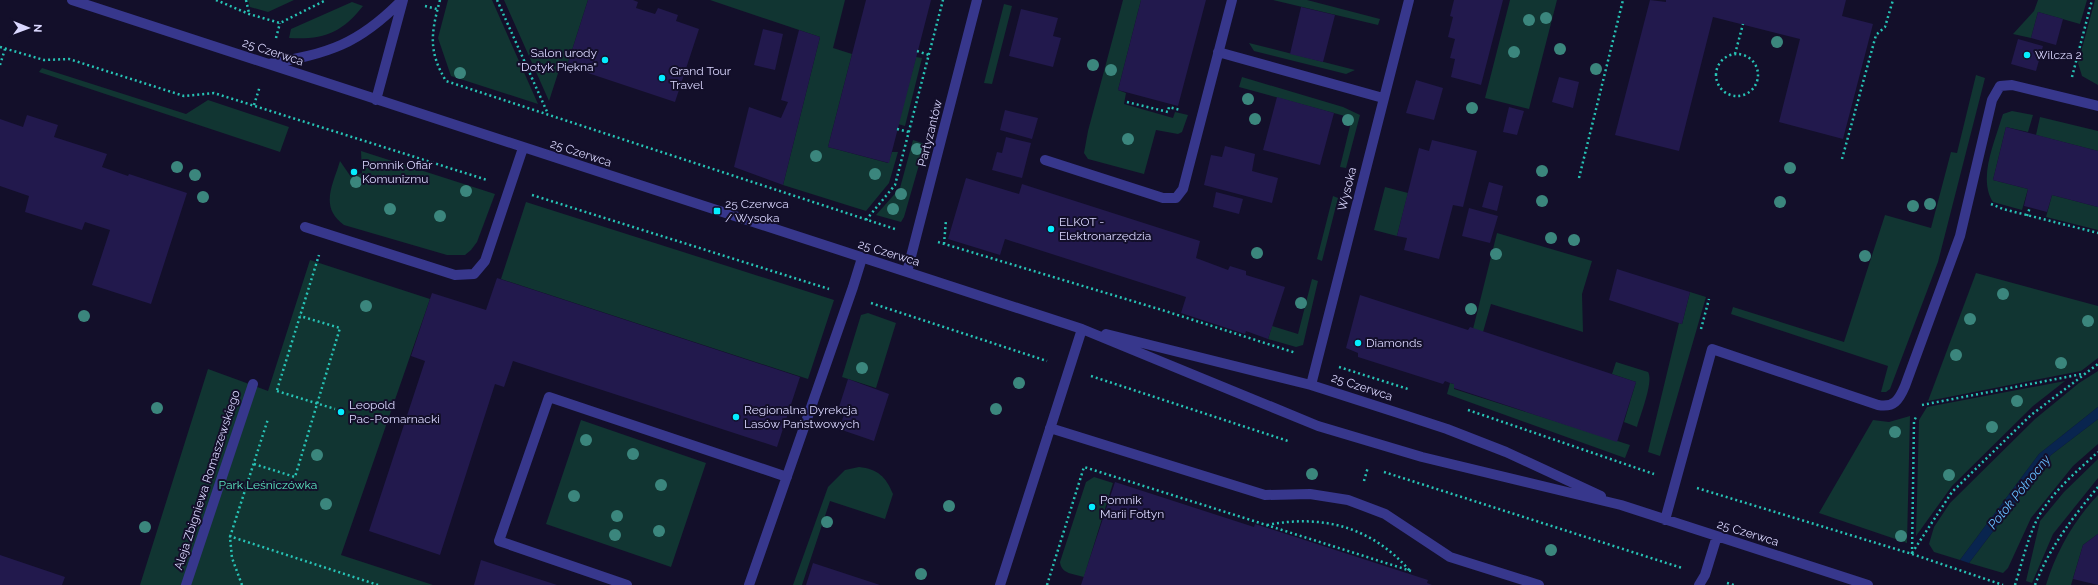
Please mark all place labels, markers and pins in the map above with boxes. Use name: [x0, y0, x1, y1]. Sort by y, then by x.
place label: Salon urody "Dotyk Piękna": [518, 46, 597, 74]
place label: Wilcza 2: [2035, 48, 2082, 62]
marker: Wilcza 2: [2022, 50, 2032, 60]
marker: Salon urody "Dotyk Piękna": [600, 55, 610, 65]
place label: Grand Tour Travel: [670, 64, 732, 92]
marker: Grand Tour Travel: [657, 73, 667, 83]
place label: Pomnik Ofiar Komunizmu: [362, 158, 433, 186]
marker: Pomnik Ofiar Komunizmu: [349, 167, 359, 177]
place label: 25 Czerwca / Wysoka: [725, 197, 789, 225]
marker: 25 Czerwca / Wysoka: [712, 206, 722, 216]
place label: ELKOT - Elektronarzędzia: [1059, 215, 1151, 243]
marker: ELKOT - Elektronarzędzia: [1046, 224, 1056, 234]
place label: Diamonds: [1366, 336, 1422, 350]
marker: Diamonds: [1353, 338, 1363, 348]
place label: Leopold Pac-Pomarnacki: [349, 398, 440, 426]
place label: Regionalna Dyrekcja Lasów Państwowych: [744, 403, 860, 431]
marker: Leopold Pac-Pomarnacki: [336, 407, 346, 417]
marker: Regionalna Dyrekcja Lasów Państwowych: [731, 412, 741, 422]
place label: Pomnik Marii Fołtyn: [1100, 493, 1164, 521]
marker: Pomnik Marii Fołtyn: [1087, 502, 1097, 512]

